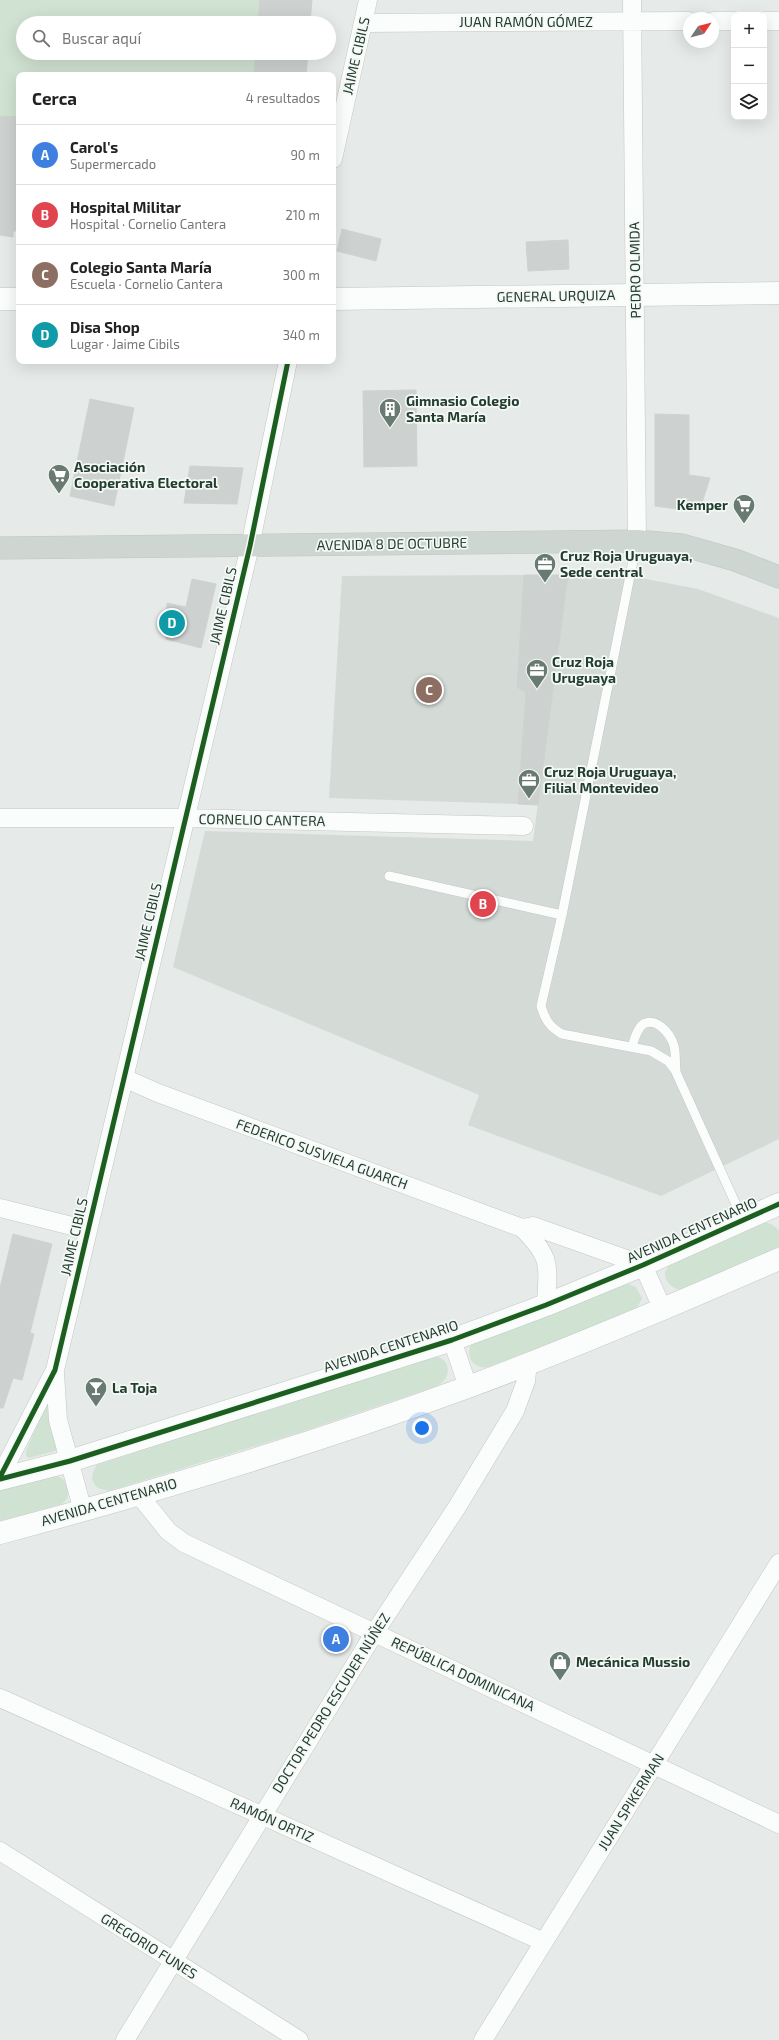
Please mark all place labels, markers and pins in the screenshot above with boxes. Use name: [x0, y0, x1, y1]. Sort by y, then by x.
place label: Gimnasio Colegio Santa María: [406, 392, 519, 425]
building icon: Gimnasio Colegio Santa María: [377, 396, 403, 429]
place label: Asociación Cooperativa Electoral: [74, 458, 218, 491]
supermarket icon: Asociación Cooperativa Electoral: [46, 462, 72, 495]
supermarket icon: Kemper: [731, 492, 757, 525]
place label: Kemper: [677, 496, 728, 513]
place label: Cruz Roja Uruguaya, Sede central: [560, 547, 692, 580]
office icon: Cruz Roja Uruguaya, Sede central: [532, 551, 558, 584]
pin: D: [159, 608, 185, 638]
place label: Cruz Roja Uruguaya: [552, 653, 616, 686]
office icon: Cruz Roja Uruguaya: [524, 657, 550, 690]
pin: C: [416, 675, 442, 705]
place label: Cruz Roja Uruguaya, Filial Montevideo: [544, 763, 676, 796]
office icon: Cruz Roja Uruguaya, Filial Montevideo: [516, 767, 542, 800]
pin: B: [470, 889, 496, 919]
bar icon: La Toja: [83, 1375, 109, 1408]
place label: La Toja: [112, 1379, 157, 1396]
pin: A: [323, 1624, 349, 1654]
shop icon: Mecánica Mussio: [547, 1649, 573, 1682]
place label: Mecánica Mussio: [576, 1653, 690, 1670]

